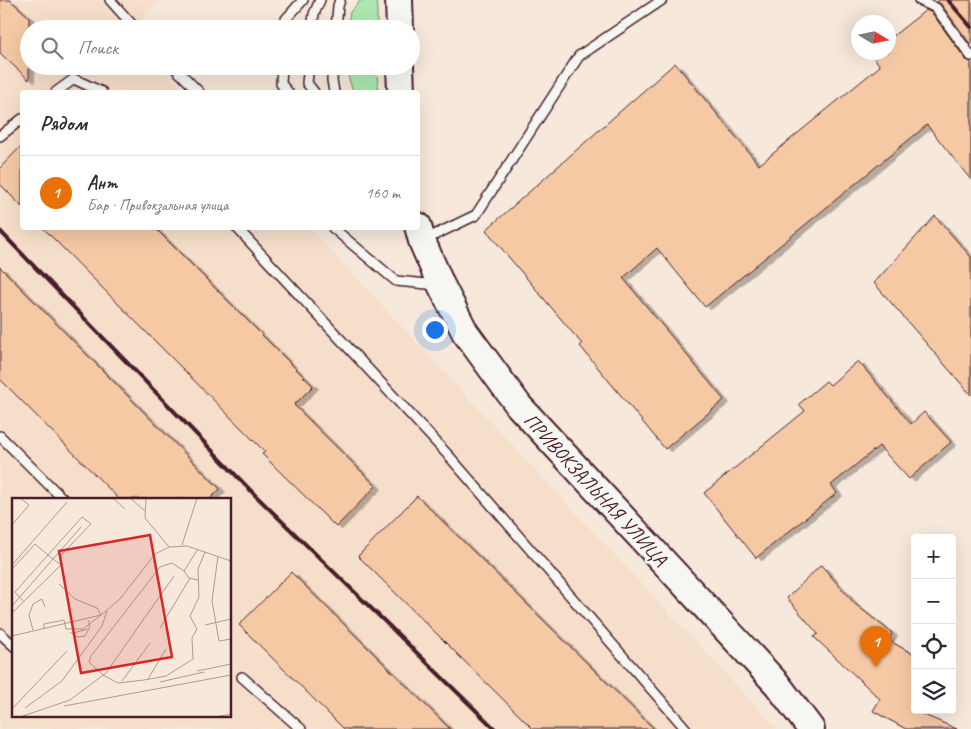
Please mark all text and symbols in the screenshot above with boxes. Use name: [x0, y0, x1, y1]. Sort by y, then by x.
north arrow: [851, 15, 896, 60]
search box: [20, 20, 420, 75]
icon: search: [38, 34, 66, 62]
text: Поиск: [78, 36, 118, 60]
text: Рядом: [40, 110, 87, 136]
text: Ант: [87, 171, 117, 195]
text: 1: [52, 183, 60, 203]
text: 160 m: [366, 183, 400, 203]
text: Бар · Привокзальная улица: [87, 195, 229, 215]
your location: [422, 317, 448, 343]
street label: ПРИВОКЗАЛЬНАЯ УЛИЦА: [518, 408, 674, 572]
inset map: [12, 498, 231, 716]
map controls: [911, 534, 956, 714]
button: +: [911, 534, 956, 579]
button: −: [911, 579, 956, 624]
button: locate: [911, 624, 956, 669]
pin: 1: [860, 626, 892, 667]
button: layers: [911, 669, 956, 714]

